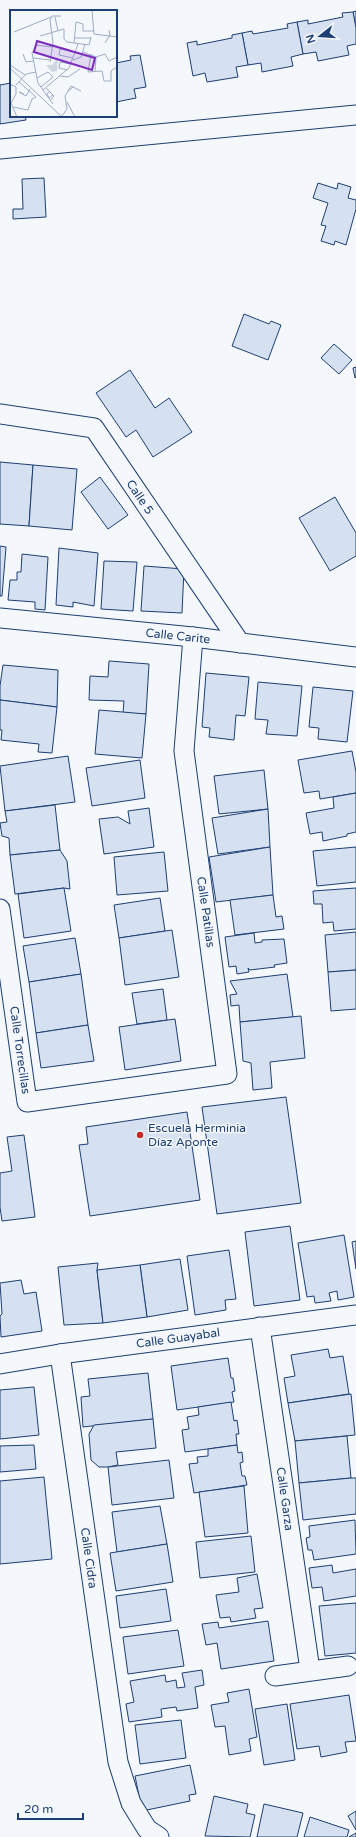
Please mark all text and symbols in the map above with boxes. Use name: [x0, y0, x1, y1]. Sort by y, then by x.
inset map: [10, 10, 117, 117]
north arrow: [300, 16, 340, 56]
text: N: [303, 33, 318, 45]
street label: Calle 5: [123, 477, 157, 517]
street label: Calle Carite: [145, 626, 211, 646]
street label: Calle Patillas: [194, 876, 218, 949]
street label: Calle Torrecillas: [7, 1005, 33, 1095]
place label: Escuela Herminia Díaz Aponte: [148, 1121, 246, 1149]
marker: Escuela Herminia Díaz Aponte: [135, 1130, 145, 1140]
street label: Calle Guayabal: [135, 1325, 221, 1351]
street label: Calle Garza: [274, 1466, 296, 1532]
street label: Calle Cidra: [78, 1527, 100, 1589]
scale bar: [18, 1795, 83, 1821]
text: 20 m: [24, 1802, 53, 1816]

